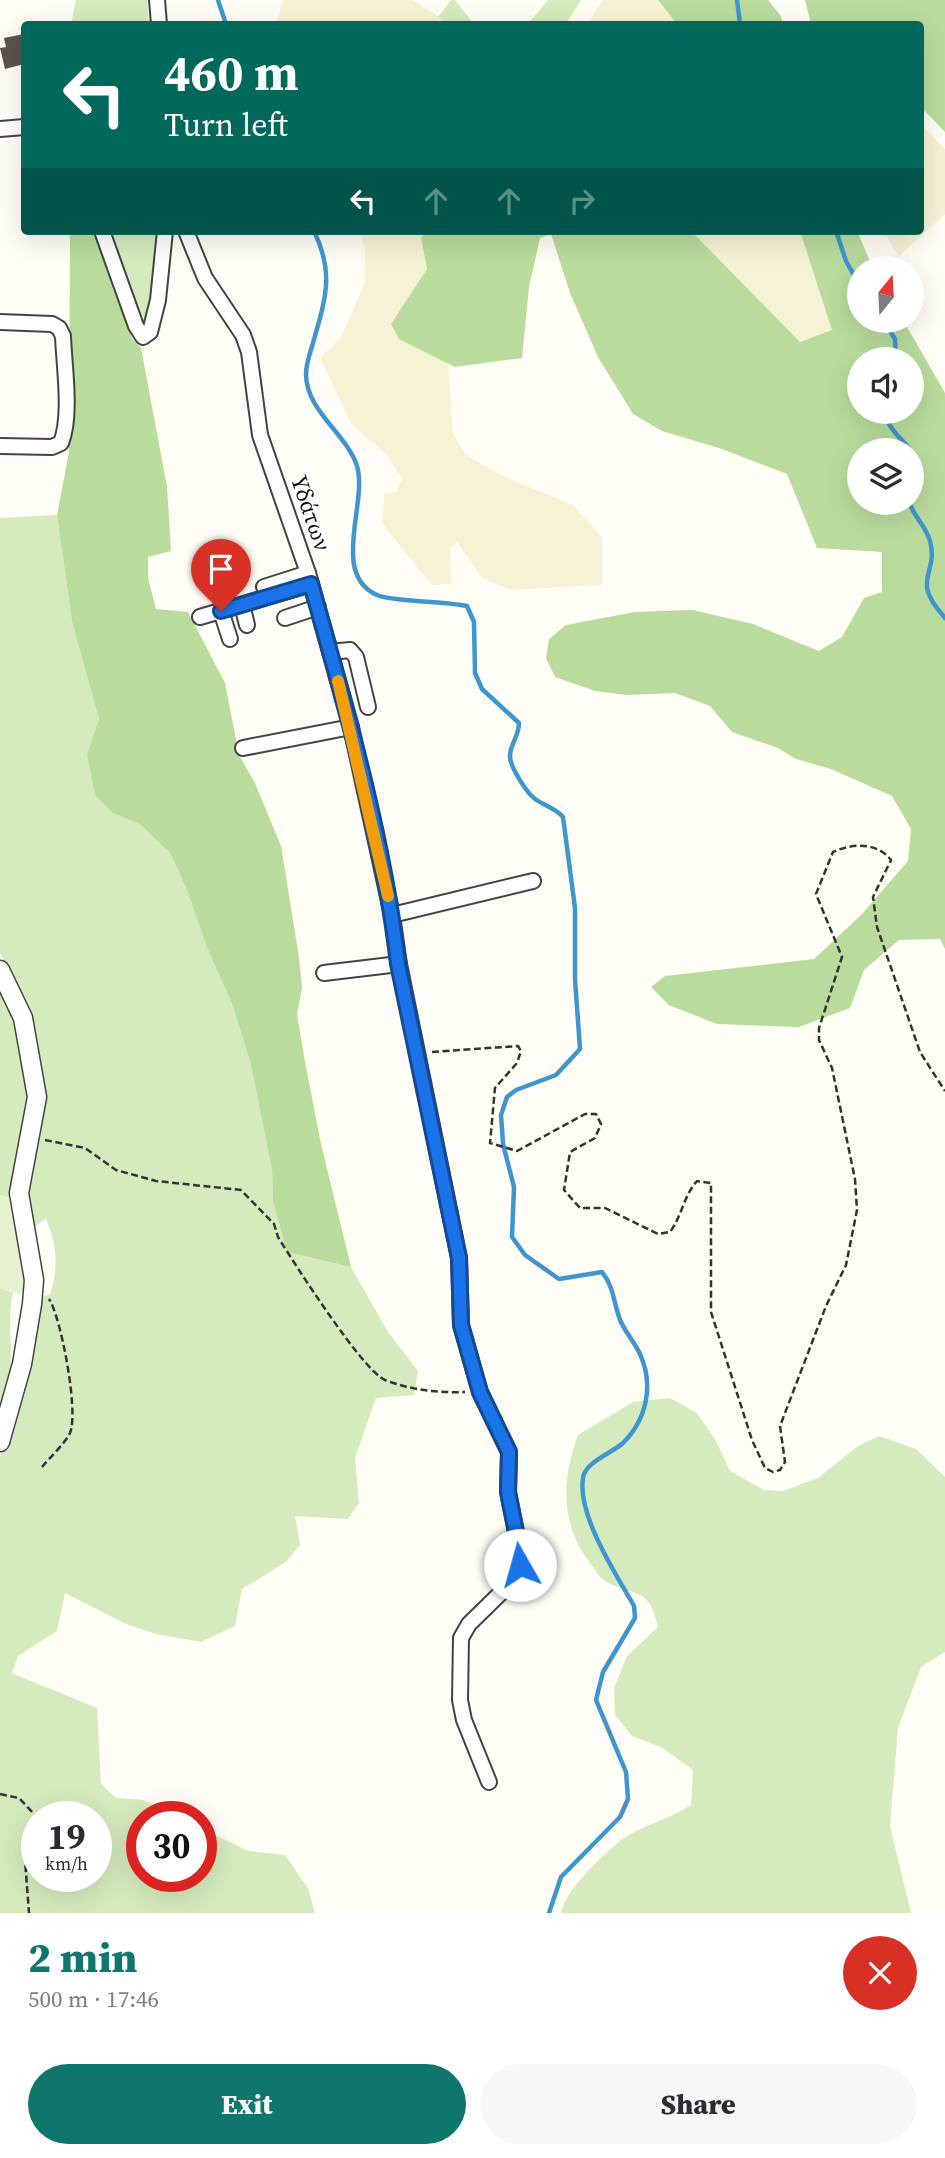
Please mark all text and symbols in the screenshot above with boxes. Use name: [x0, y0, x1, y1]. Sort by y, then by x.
text: 460 m: [164, 39, 299, 106]
icon: left: [49, 49, 140, 140]
text: Turn left: [164, 103, 288, 147]
icon: left: [344, 182, 382, 220]
icon: ahead: [417, 182, 455, 220]
icon: ahead: [490, 182, 528, 220]
icon: right: [563, 182, 601, 220]
north arrow: [847, 256, 924, 332]
map controls: [847, 256, 924, 515]
button: sound: [847, 347, 924, 424]
button: layers: [847, 438, 924, 515]
street label: Υδάτων: [283, 471, 339, 555]
pin: [191, 539, 251, 611]
icon: arrive: [202, 550, 240, 588]
position arrow: [483, 1528, 557, 1602]
speed limit sign: 30: [126, 1801, 217, 1892]
text: 19: [48, 1813, 85, 1861]
text: km/h: [45, 1851, 88, 1876]
text: 2 min: [28, 1928, 138, 1986]
button: close: [843, 1936, 917, 2010]
text: 500 m · 17:46: [28, 1983, 159, 2015]
button: Exit: [28, 2064, 466, 2144]
button: Share: [480, 2064, 917, 2144]

